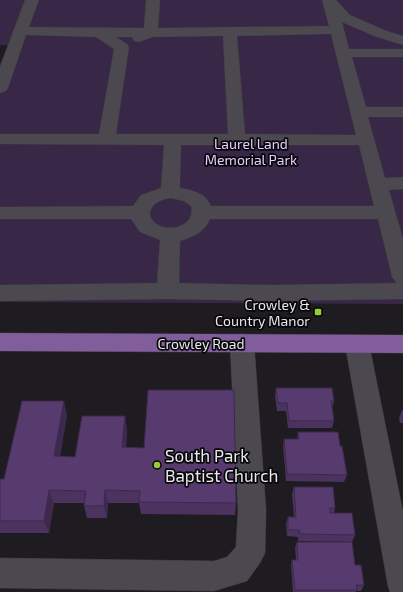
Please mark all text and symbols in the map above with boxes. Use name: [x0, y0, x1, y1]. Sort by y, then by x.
park label: Laurel Land Memorial Park: [205, 135, 297, 168]
place label: Crowley & Country Manor: [215, 296, 310, 329]
marker: Crowley & Country Manor: [313, 307, 323, 317]
street label: Crowley Road: [158, 335, 244, 352]
place label: South Park Baptist Church: [165, 445, 278, 486]
marker: South Park Baptist Church: [152, 460, 162, 470]

